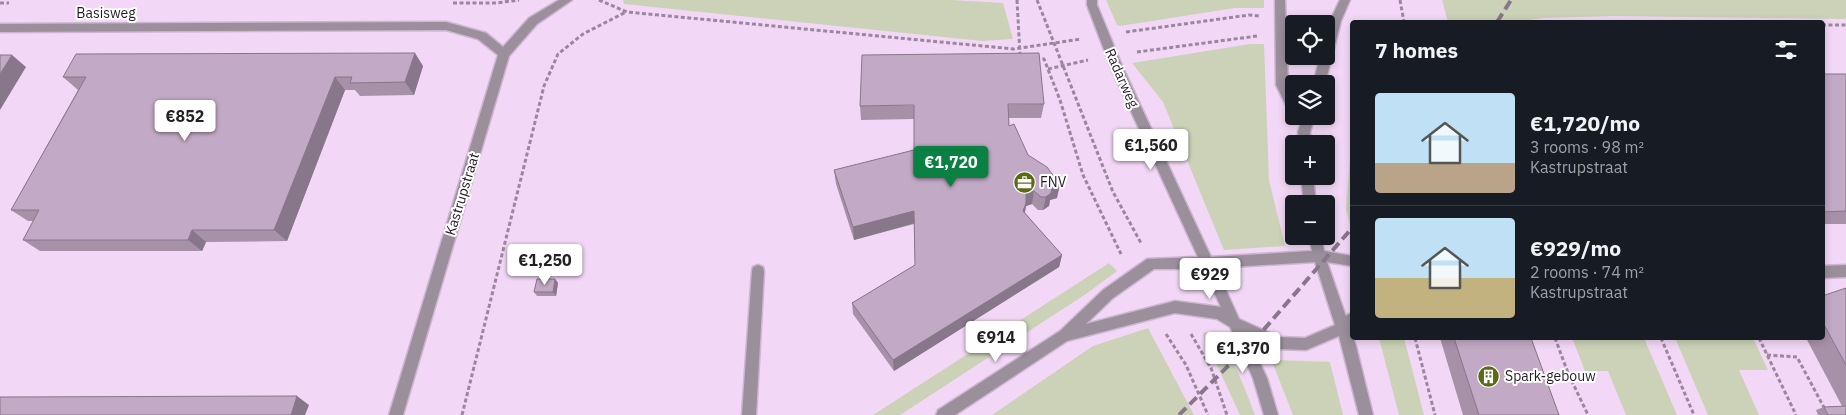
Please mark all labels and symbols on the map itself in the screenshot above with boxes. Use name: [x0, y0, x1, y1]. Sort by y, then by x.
street label: Basisweg: [76, 4, 136, 22]
street label: Radarweg: [1101, 46, 1143, 111]
pin: €852: [155, 100, 215, 142]
pin: €1,560: [1110, 128, 1192, 171]
pin: €1,720: [910, 146, 992, 188]
street label: Kastrupstraat: [441, 150, 483, 238]
office icon: FNV: [1012, 170, 1036, 194]
place label: FNV: [1040, 173, 1067, 191]
pin: €1,250: [504, 244, 586, 286]
pin: €929: [1180, 258, 1240, 300]
pin: €914: [966, 320, 1026, 363]
pin: €1,370: [1202, 332, 1284, 374]
building icon: Spark-gebouw: [1477, 364, 1501, 388]
place label: Spark-gebouw: [1505, 367, 1596, 385]

